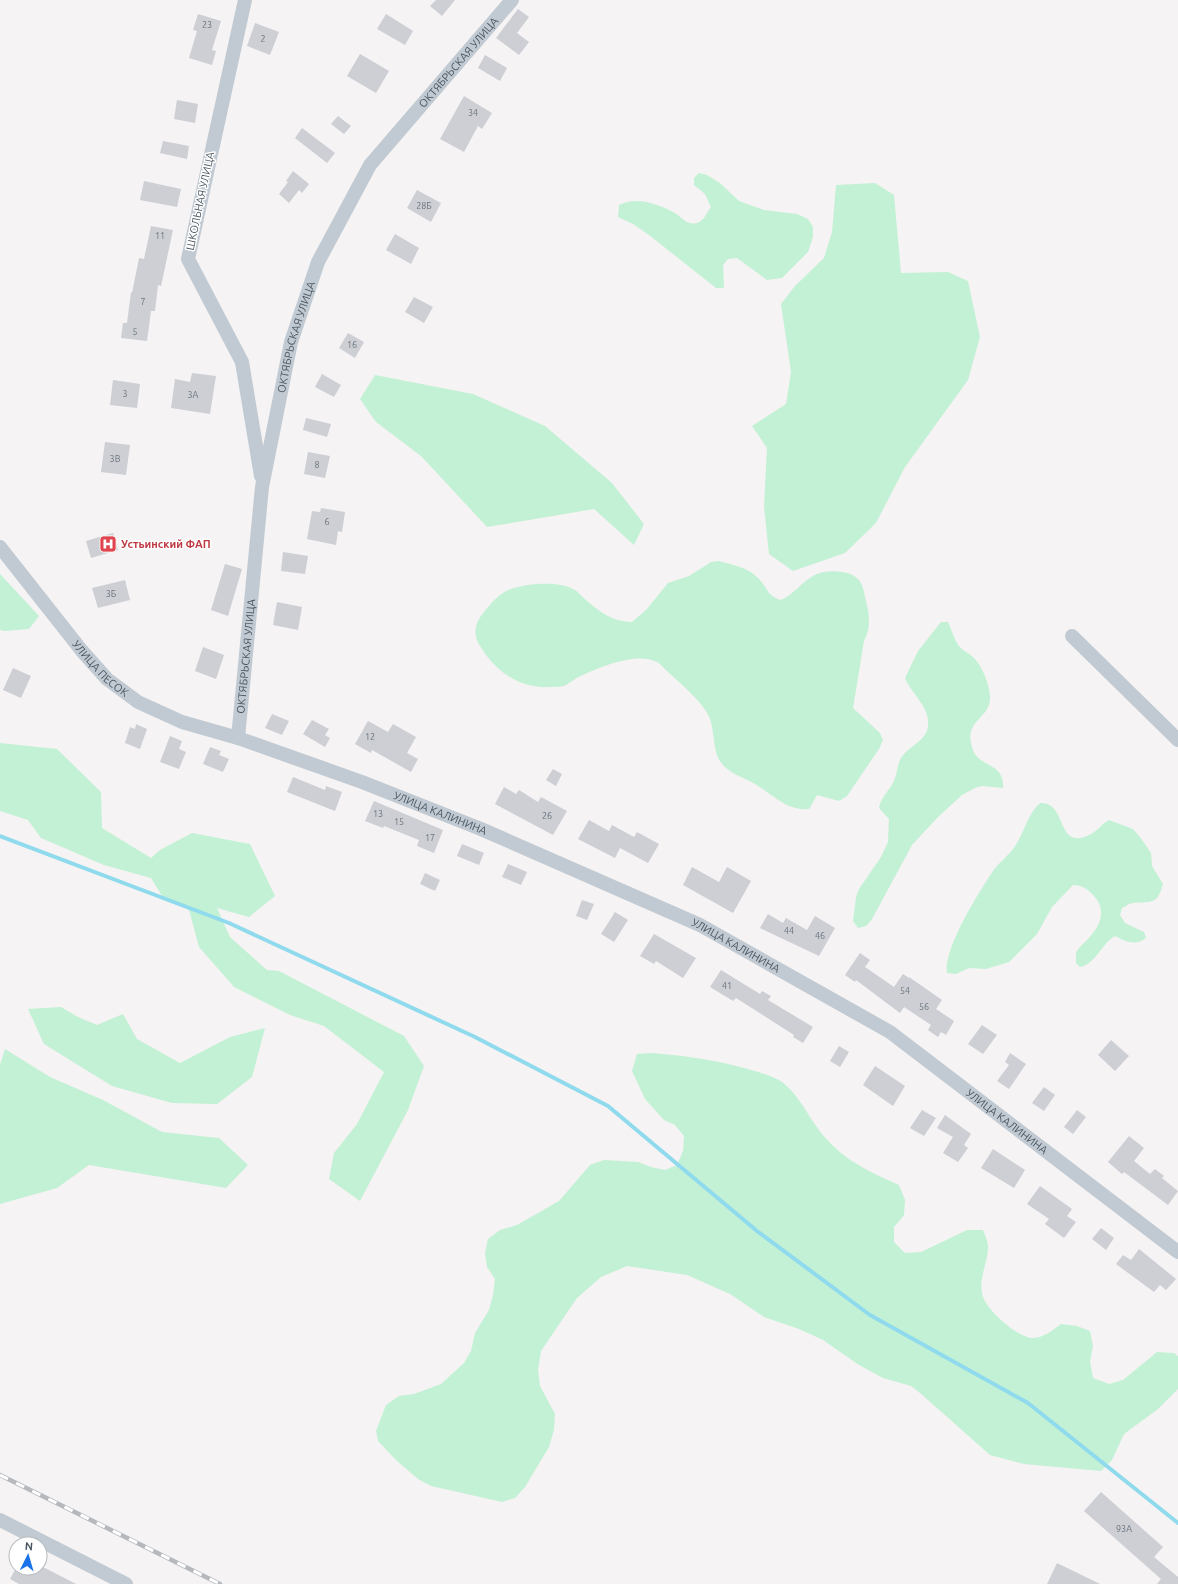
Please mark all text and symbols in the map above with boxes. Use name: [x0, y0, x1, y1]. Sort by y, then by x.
street label: ОКТЯБРЬСКАЯ УЛИЦА: [416, 14, 501, 110]
house number: 23: [202, 20, 212, 30]
house number: 2: [260, 34, 266, 44]
house number: 34: [468, 108, 478, 118]
street label: ШКОЛЬНАЯ УЛИЦА: [184, 150, 216, 251]
house number: 28Б: [416, 201, 432, 211]
house number: 11: [155, 231, 165, 241]
street label: ОКТЯБРЬСКАЯ УЛИЦА: [275, 279, 317, 394]
house number: 7: [140, 297, 146, 307]
house number: 5: [132, 327, 138, 337]
house number: 16: [347, 340, 357, 350]
house number: 3: [122, 389, 128, 399]
house number: 3А: [188, 390, 199, 400]
house number: 3В: [110, 454, 121, 464]
house number: 8: [314, 460, 320, 470]
house number: 6: [324, 517, 330, 527]
hospital icon: Устьинский ФАП: [98, 534, 118, 554]
place label: Устьинский ФАП: [121, 538, 211, 550]
house number: 3Б: [106, 589, 117, 599]
street label: ОКТЯБРЬСКАЯ УЛИЦА: [234, 598, 257, 714]
street label: УЛИЦА ПЕСОК: [70, 638, 131, 699]
house number: 12: [365, 732, 375, 742]
street label: УЛИЦА КАЛИНИНА: [392, 789, 490, 837]
house number: 13: [373, 809, 383, 819]
house number: 26: [542, 811, 552, 821]
house number: 15: [394, 817, 404, 827]
house number: 17: [425, 833, 435, 843]
street label: УЛИЦА КАЛИНИНА: [690, 916, 783, 975]
house number: 44: [784, 926, 794, 936]
house number: 46: [815, 931, 825, 941]
house number: 41: [722, 981, 732, 991]
house number: 54: [900, 986, 910, 996]
house number: 56: [919, 1002, 929, 1012]
street label: УЛИЦА КАЛИНИНА: [964, 1086, 1051, 1157]
house number: 93А: [1116, 1524, 1132, 1534]
north arrow: [8, 1536, 48, 1576]
text: N: [24, 1540, 33, 1552]

